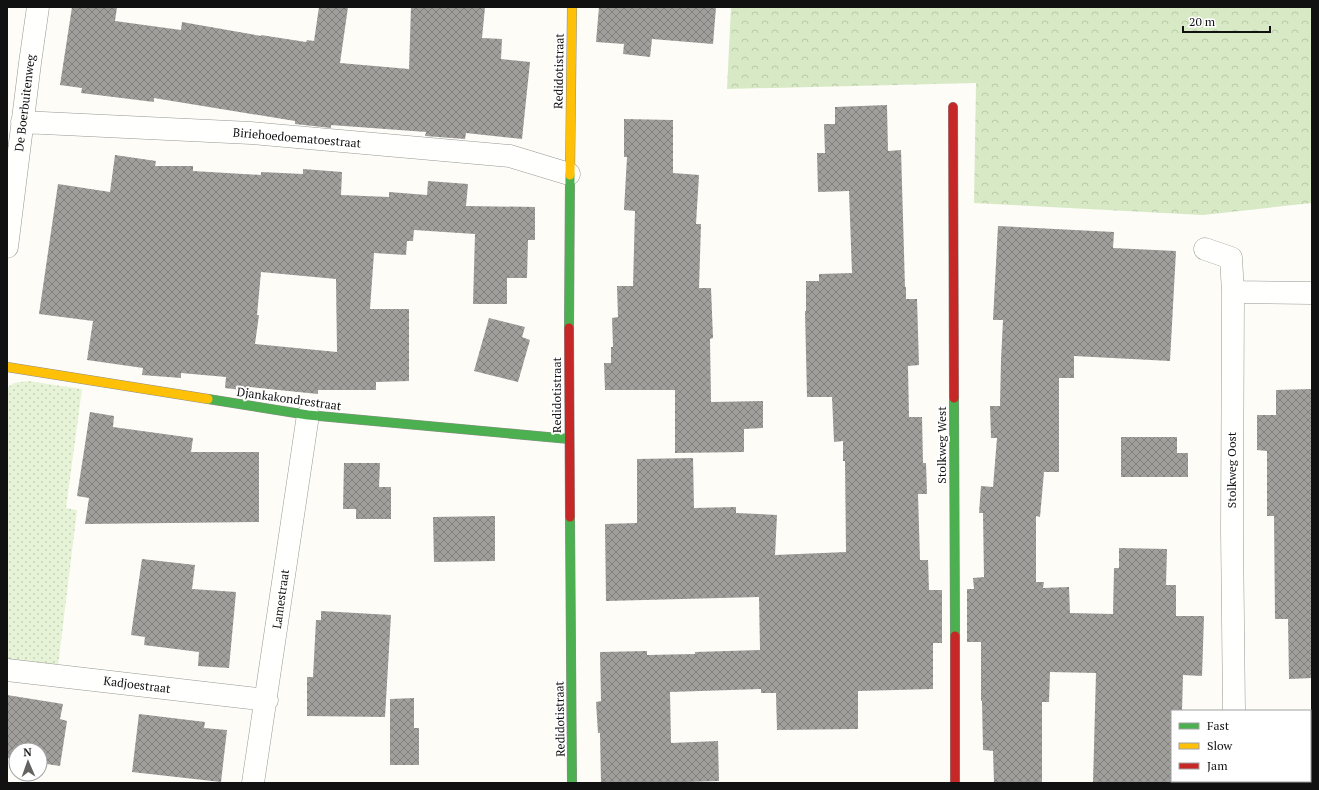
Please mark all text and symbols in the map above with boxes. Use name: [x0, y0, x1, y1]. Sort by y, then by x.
scale bar: [1183, 8, 1270, 34]
text: 20 m: [1189, 14, 1216, 29]
street label: Redidotistraat: [550, 32, 567, 109]
street label: De Boerbuitenweg: [11, 53, 38, 152]
street label: Biriehoedoematoestraat: [232, 124, 362, 151]
street label: Redidotistraat: [549, 357, 564, 433]
street label: Djankakondrestraat: [236, 384, 343, 413]
street label: Stolkweg West: [934, 406, 949, 484]
street label: Stolkweg Oost: [1224, 431, 1239, 508]
street label: Lamestraat: [269, 568, 292, 630]
street label: Kadjoestraat: [103, 673, 172, 696]
street label: Redidotistraat: [551, 680, 568, 757]
legend: [1171, 710, 1311, 782]
text: Fast: [1207, 718, 1230, 733]
text: Slow: [1207, 738, 1233, 753]
north arrow: [8, 742, 48, 782]
text: N: [23, 745, 33, 759]
text: Jam: [1207, 758, 1228, 773]

